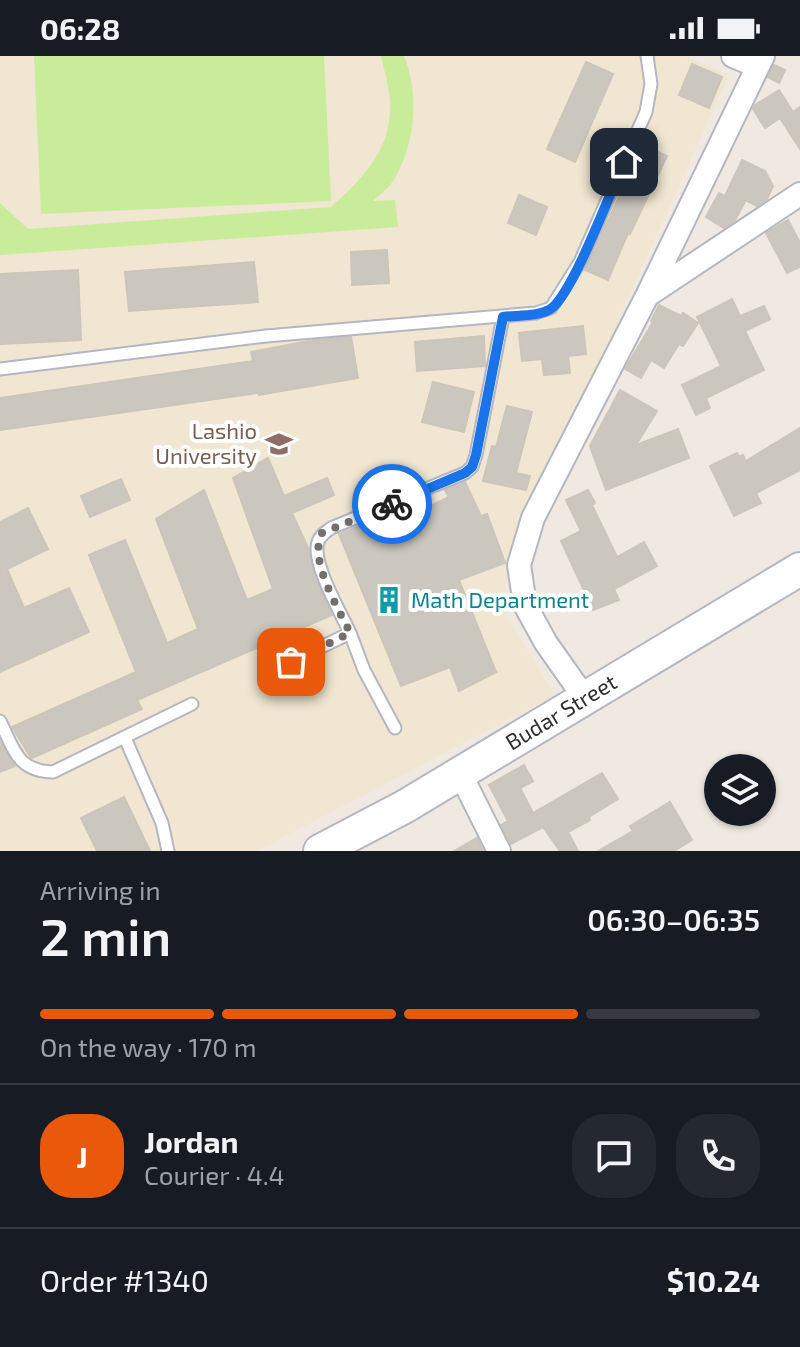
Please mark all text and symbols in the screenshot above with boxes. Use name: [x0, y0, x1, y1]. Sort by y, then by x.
text: 06:28: [40, 10, 120, 46]
pin: [590, 128, 658, 196]
icon: home: [602, 140, 646, 184]
place label: Lashio University: [155, 417, 257, 468]
school or university icon: Lashio University: [264, 429, 294, 459]
courier: [352, 464, 432, 544]
icon: bike: [370, 482, 414, 526]
building icon: Math Department: [374, 585, 404, 615]
place label: Math Department: [411, 586, 589, 612]
pin: [257, 628, 325, 696]
icon: bag: [269, 640, 313, 684]
street label: Budar Street: [500, 668, 621, 755]
map controls: [704, 754, 776, 826]
button: layers: [704, 754, 776, 826]
text: Arriving in: [40, 874, 161, 905]
text: 06:30–06:35: [587, 901, 760, 937]
text: 2 min: [40, 904, 171, 966]
text: On the way · 170 m: [40, 1031, 257, 1062]
button: chat: [572, 1114, 656, 1198]
button: phone: [676, 1114, 760, 1198]
text: Jordan: [144, 1123, 239, 1159]
text: J: [76, 1138, 88, 1174]
text: Courier · 4.4: [144, 1159, 285, 1190]
text: Order #1340: [40, 1262, 209, 1298]
text: $10.24: [667, 1262, 760, 1298]

